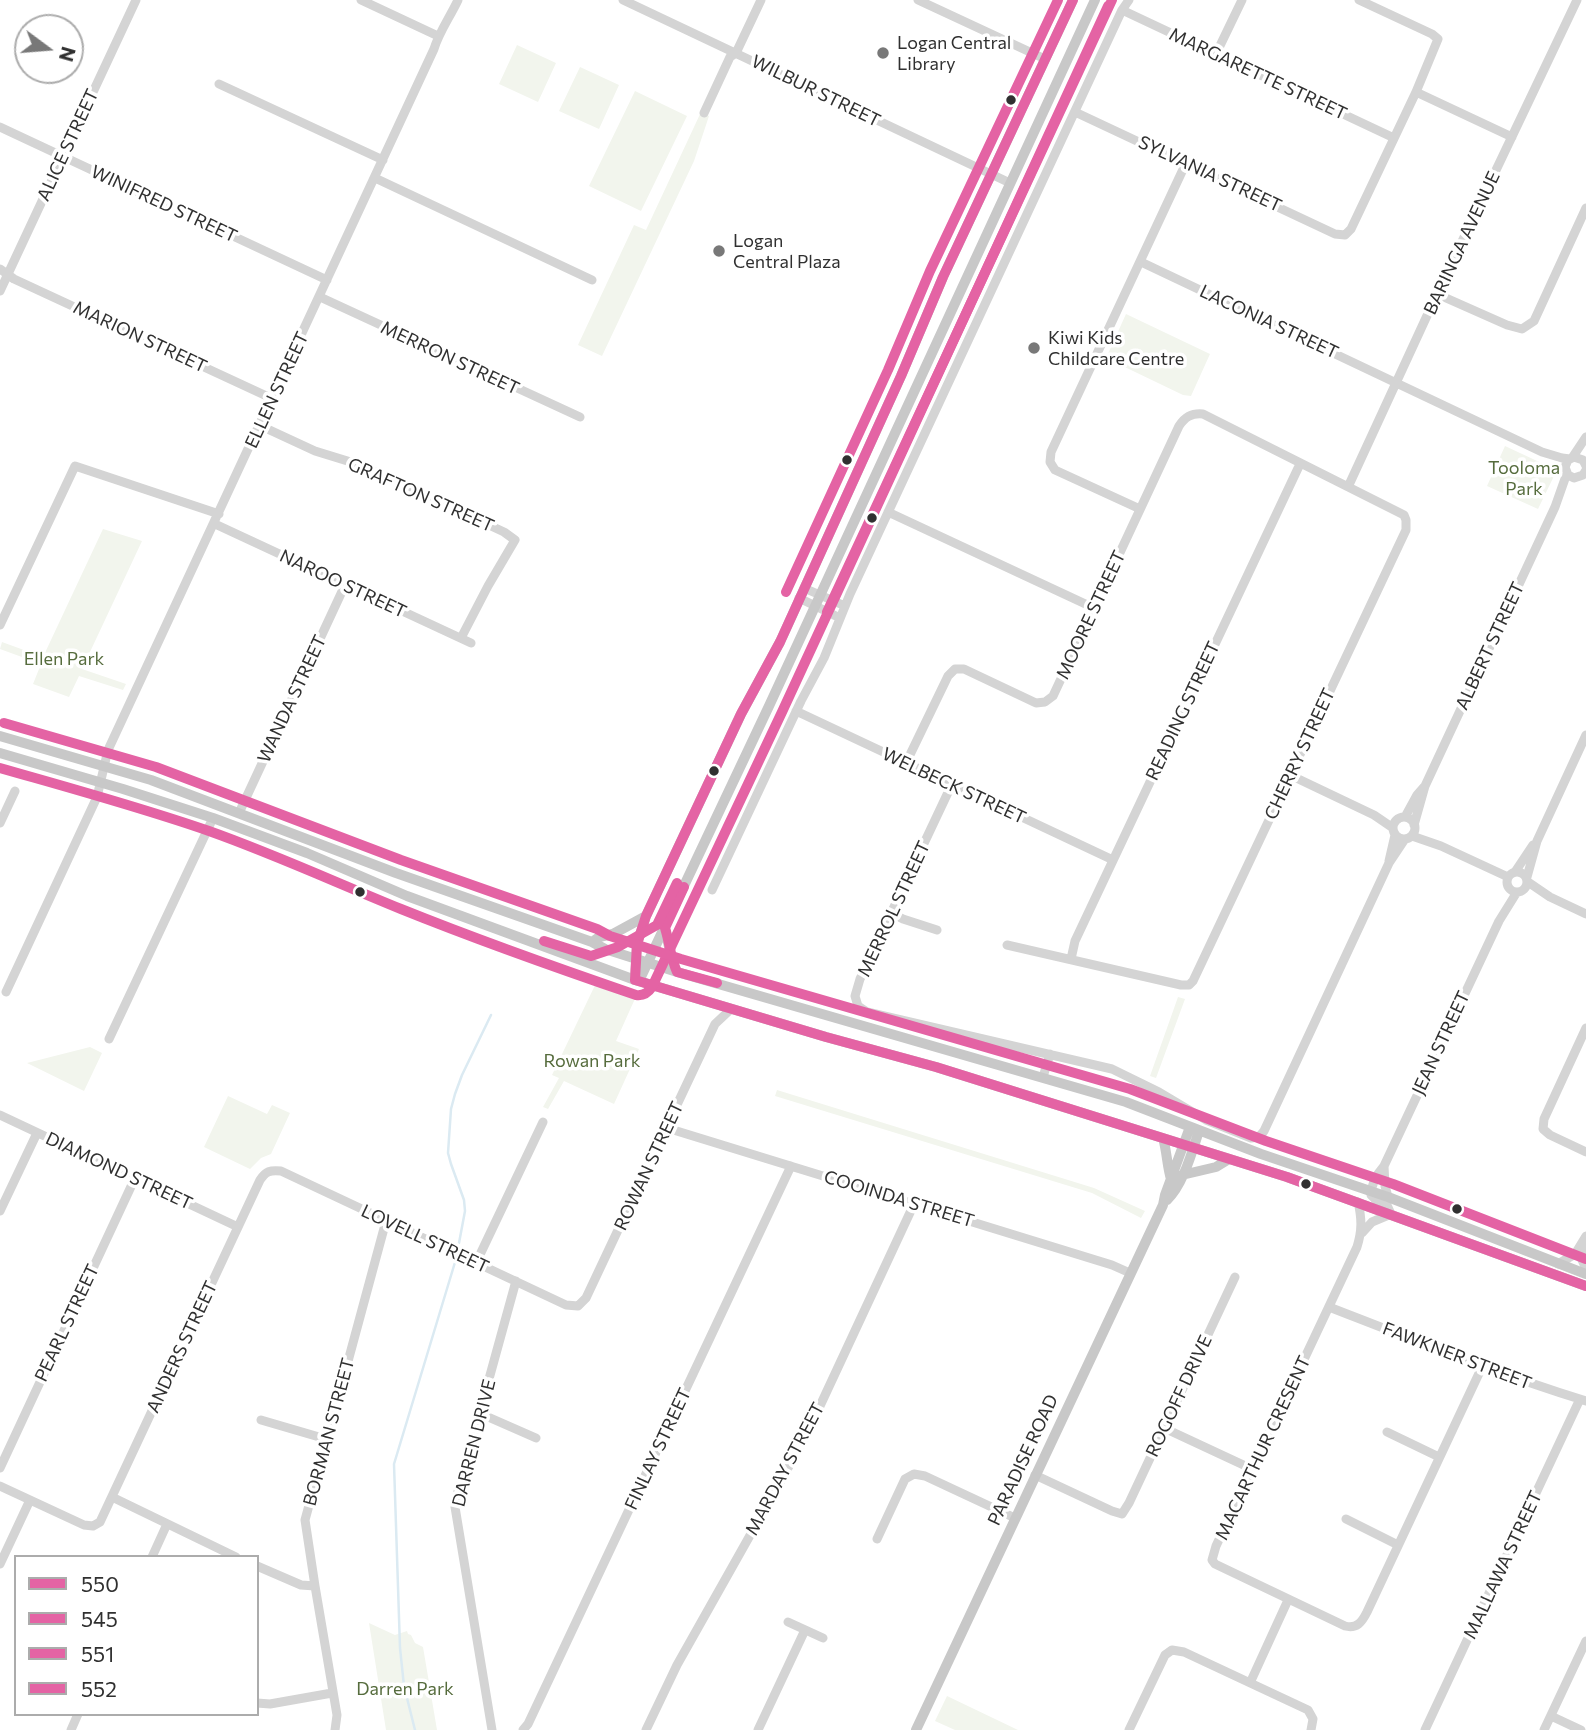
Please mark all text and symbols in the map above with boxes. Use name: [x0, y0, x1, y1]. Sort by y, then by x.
north arrow: [14, 14, 84, 84]
street label: MARGARETTE STREET: [1166, 23, 1350, 125]
place label: Logan Central Library: [897, 32, 1011, 74]
text: N: [55, 44, 81, 64]
marker: Logan Central Library: [875, 45, 891, 61]
street label: WILBUR STREET: [748, 50, 884, 132]
street label: ALICE STREET: [33, 86, 103, 204]
unlabelled marker: [1004, 93, 1018, 107]
street label: SYLVANIA STREET: [1135, 131, 1285, 217]
street label: WINIFRED STREET: [88, 161, 240, 247]
street label: BARINGA AVENUE: [1419, 168, 1505, 318]
place label: Logan Central Plaza: [733, 230, 841, 272]
marker: Logan Central Plaza: [711, 243, 727, 259]
street label: LACONIA STREET: [1196, 280, 1342, 364]
street label: MARION STREET: [70, 297, 210, 377]
street label: MERRON STREET: [377, 316, 523, 400]
place label: Kiwi Kids Childcare Centre: [1048, 327, 1184, 370]
street label: ELLEN STREET: [241, 328, 313, 452]
marker: Kiwi Kids Childcare Centre: [1026, 340, 1042, 356]
street label: GRAFTON STREET: [345, 453, 497, 537]
unlabelled marker: [840, 453, 854, 467]
park label: Tooloma Park: [1488, 457, 1560, 500]
unlabelled marker: [865, 511, 879, 525]
street label: NAROO STREET: [276, 545, 410, 623]
street label: MOORE STREET: [1052, 547, 1130, 683]
street label: ALBERT STREET: [1451, 579, 1529, 713]
street label: WANDA STREET: [253, 632, 331, 766]
street label: READING STREET: [1141, 638, 1225, 784]
park label: Ellen Park: [24, 648, 104, 670]
street label: CHERRY STREET: [1260, 685, 1340, 823]
street label: WELBECK STREET: [879, 743, 1029, 829]
unlabelled marker: [707, 764, 721, 778]
street label: MERROL STREET: [853, 838, 935, 980]
unlabelled marker: [353, 885, 367, 899]
street label: JEAN STREET: [1408, 988, 1474, 1098]
park label: Rowan Park: [544, 1050, 640, 1072]
street label: ROWAN STREET: [610, 1098, 688, 1234]
street label: DIAMOND STREET: [42, 1128, 196, 1214]
street label: COOINDA STREET: [821, 1166, 977, 1232]
unlabelled marker: [1299, 1177, 1313, 1191]
street label: LOVELL STREET: [358, 1200, 492, 1278]
unlabelled marker: [1450, 1202, 1464, 1216]
street label: PEARL STREET: [30, 1261, 104, 1385]
street label: ANDERS STREET: [142, 1278, 222, 1416]
street label: FAWKNER STREET: [1379, 1318, 1535, 1394]
street label: ROGOFF DRIVE: [1141, 1332, 1217, 1460]
street label: MACARTHUR CRESENT: [1211, 1353, 1315, 1543]
street label: BORMAN STREET: [299, 1356, 359, 1508]
street label: DARREN DRIVE: [448, 1377, 500, 1509]
street label: FINLAY STREET: [620, 1385, 696, 1513]
street label: PARADISE ROAD: [983, 1391, 1063, 1529]
street label: MARDAY STREET: [741, 1399, 829, 1539]
street label: MALLAWA STREET: [1459, 1487, 1547, 1643]
legend: [14, 1555, 259, 1716]
text: 550: [81, 1571, 119, 1596]
text: 545: [81, 1606, 118, 1631]
text: 551: [81, 1641, 114, 1666]
text: 552: [81, 1676, 117, 1701]
park label: Darren Park: [356, 1678, 454, 1700]

